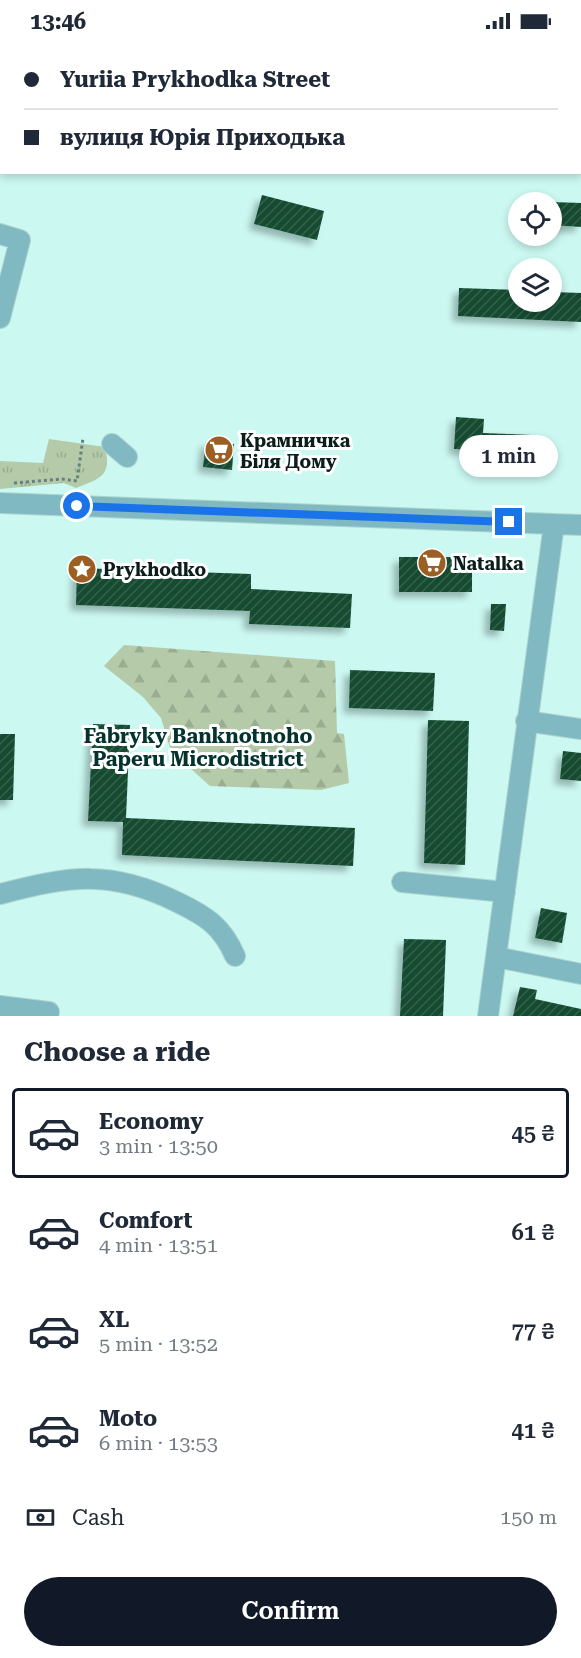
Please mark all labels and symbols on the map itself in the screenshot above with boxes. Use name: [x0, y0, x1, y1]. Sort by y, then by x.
place label: Крамничка Біля Дому: [240, 430, 351, 472]
supermarket icon: Крамничка Біля Дому: [203, 434, 235, 466]
callout: 1 min: [460, 435, 558, 477]
route start: [63, 492, 90, 519]
route end: [495, 508, 522, 535]
supermarket icon: Natalka: [416, 547, 448, 579]
place icon: Prykhodko: [66, 553, 98, 585]
place label: Natalka: [453, 553, 524, 574]
place label: Prykhodko: [103, 559, 207, 580]
district label: Fabryky Banknotnoho Paperu Microdistrict: [84, 724, 312, 771]

